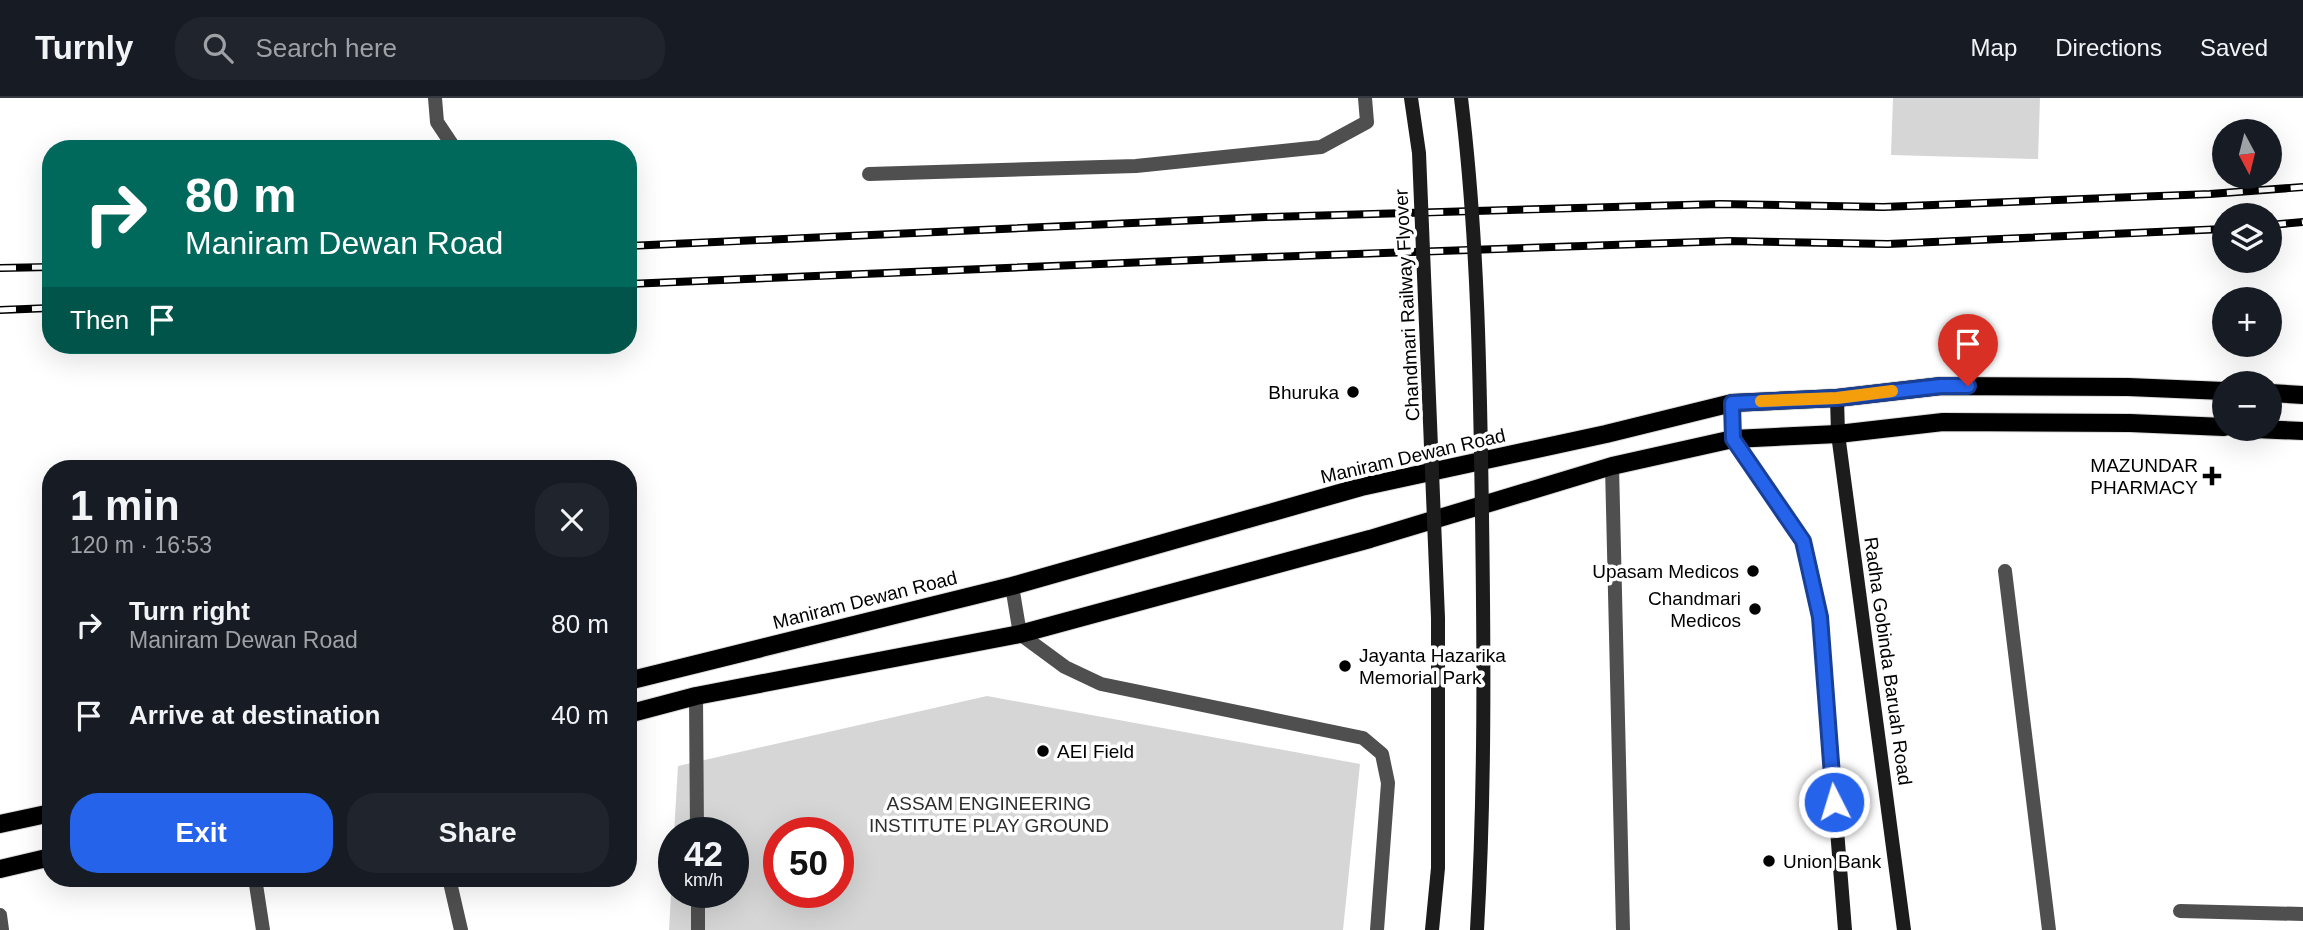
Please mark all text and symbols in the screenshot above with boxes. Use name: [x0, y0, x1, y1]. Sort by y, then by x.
search box: [175, 17, 665, 80]
text: Turnly: [35, 29, 133, 66]
icon: search: [199, 29, 237, 67]
text: Search here: [255, 33, 397, 63]
text: Map: [1971, 34, 2017, 61]
text: Directions: [2055, 34, 2162, 61]
text: Saved: [2200, 34, 2268, 61]
north arrow: [2212, 119, 2282, 189]
map controls: [2212, 119, 2282, 441]
icon: right: [70, 168, 161, 259]
text: 80 m: [185, 168, 297, 222]
street label: Chandmari Railway Flyover: [1390, 188, 1424, 422]
button: layers: [2212, 203, 2282, 273]
text: Maniram Dewan Road: [185, 225, 503, 261]
button: +: [2212, 287, 2282, 357]
icon: arrive: [143, 301, 181, 339]
text: Then: [70, 305, 129, 335]
pin: [1938, 314, 1998, 386]
icon: arrive: [1949, 325, 1987, 363]
button: −: [2212, 371, 2282, 441]
place label: Bhuruka: [1268, 382, 1339, 403]
marker: Bhuruka: [1345, 384, 1361, 400]
street label: Maniram Dewan Road: [1319, 425, 1507, 487]
place label: MAZUNDAR PHARMACY: [2090, 455, 2198, 498]
marker: MAZUNDAR PHARMACY: [2204, 468, 2220, 484]
text: 1 min: [70, 482, 180, 529]
button: close: [535, 483, 609, 557]
text: 120 m · 16:53: [70, 532, 212, 558]
street label: Radha Gobinda Baruah Road: [1860, 536, 1916, 786]
place label: Upasam Medicos: [1592, 561, 1739, 582]
marker: Upasam Medicos: [1745, 563, 1761, 579]
street label: Maniram Dewan Road: [771, 567, 959, 633]
place label: Chandmari Medicos: [1648, 588, 1741, 631]
text: Turn right: [129, 596, 250, 626]
marker: Chandmari Medicos: [1747, 601, 1763, 617]
icon: right: [70, 606, 108, 644]
text: 80 m: [551, 609, 609, 639]
text: Maniram Dewan Road: [129, 627, 358, 653]
place label: Jayanta Hazarika Memorial Park: [1359, 645, 1506, 688]
marker: Jayanta Hazarika Memorial Park: [1337, 658, 1353, 674]
icon: arrive: [70, 697, 108, 735]
text: Arrive at destination: [129, 700, 380, 730]
text: 40 m: [551, 700, 609, 730]
place label: AEI Field: [1057, 741, 1134, 762]
marker: AEI Field: [1035, 743, 1051, 759]
position arrow: [1797, 765, 1871, 839]
button: Exit: [70, 793, 333, 873]
button: Share: [347, 793, 609, 873]
park label: ASSAM ENGINEERING INSTITUTE PLAY GROUND: [869, 793, 1109, 836]
speed limit sign: 50: [763, 817, 854, 908]
text: 42: [684, 834, 723, 873]
place label: Union Bank: [1783, 851, 1882, 872]
marker: Union Bank: [1761, 853, 1777, 869]
text: km/h: [684, 870, 723, 890]

